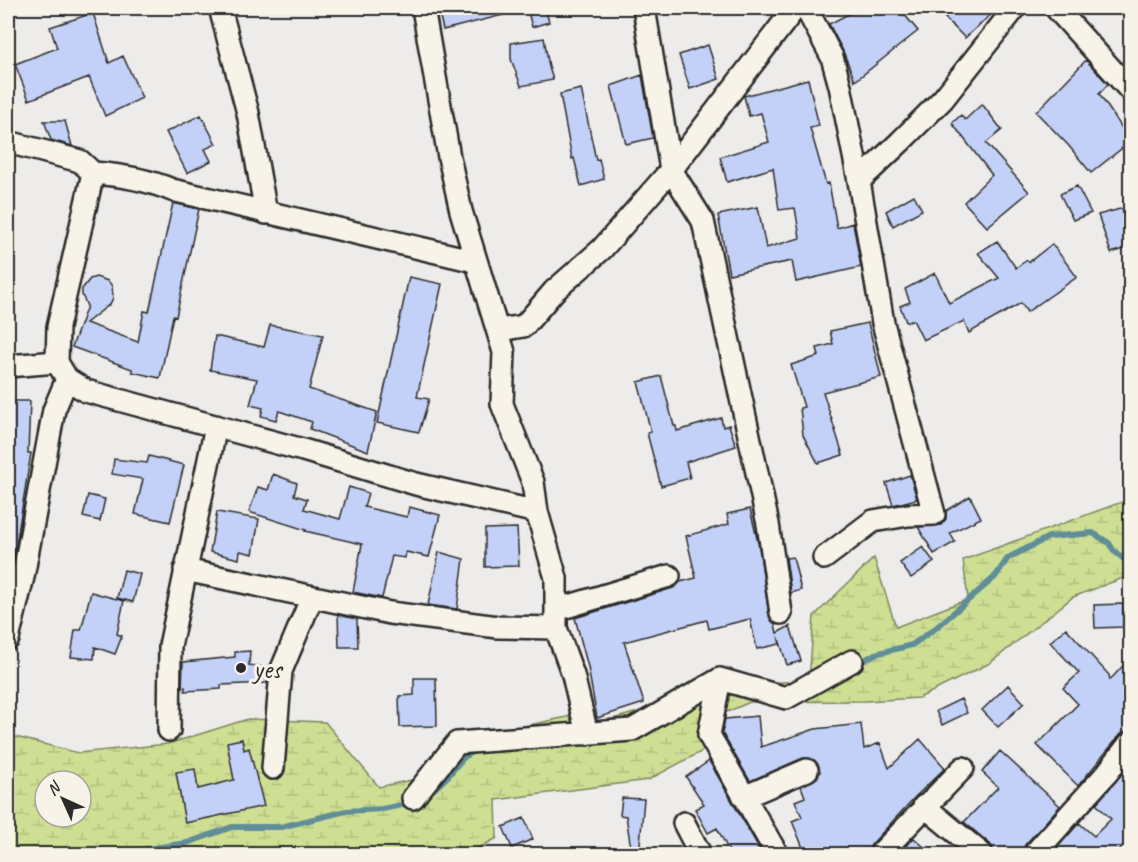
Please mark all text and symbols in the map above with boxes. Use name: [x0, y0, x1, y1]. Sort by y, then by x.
place label: yes: [251, 651, 284, 686]
marker: yes: [234, 661, 248, 675]
north arrow: [33, 769, 93, 829]
text: N: [43, 776, 66, 800]

